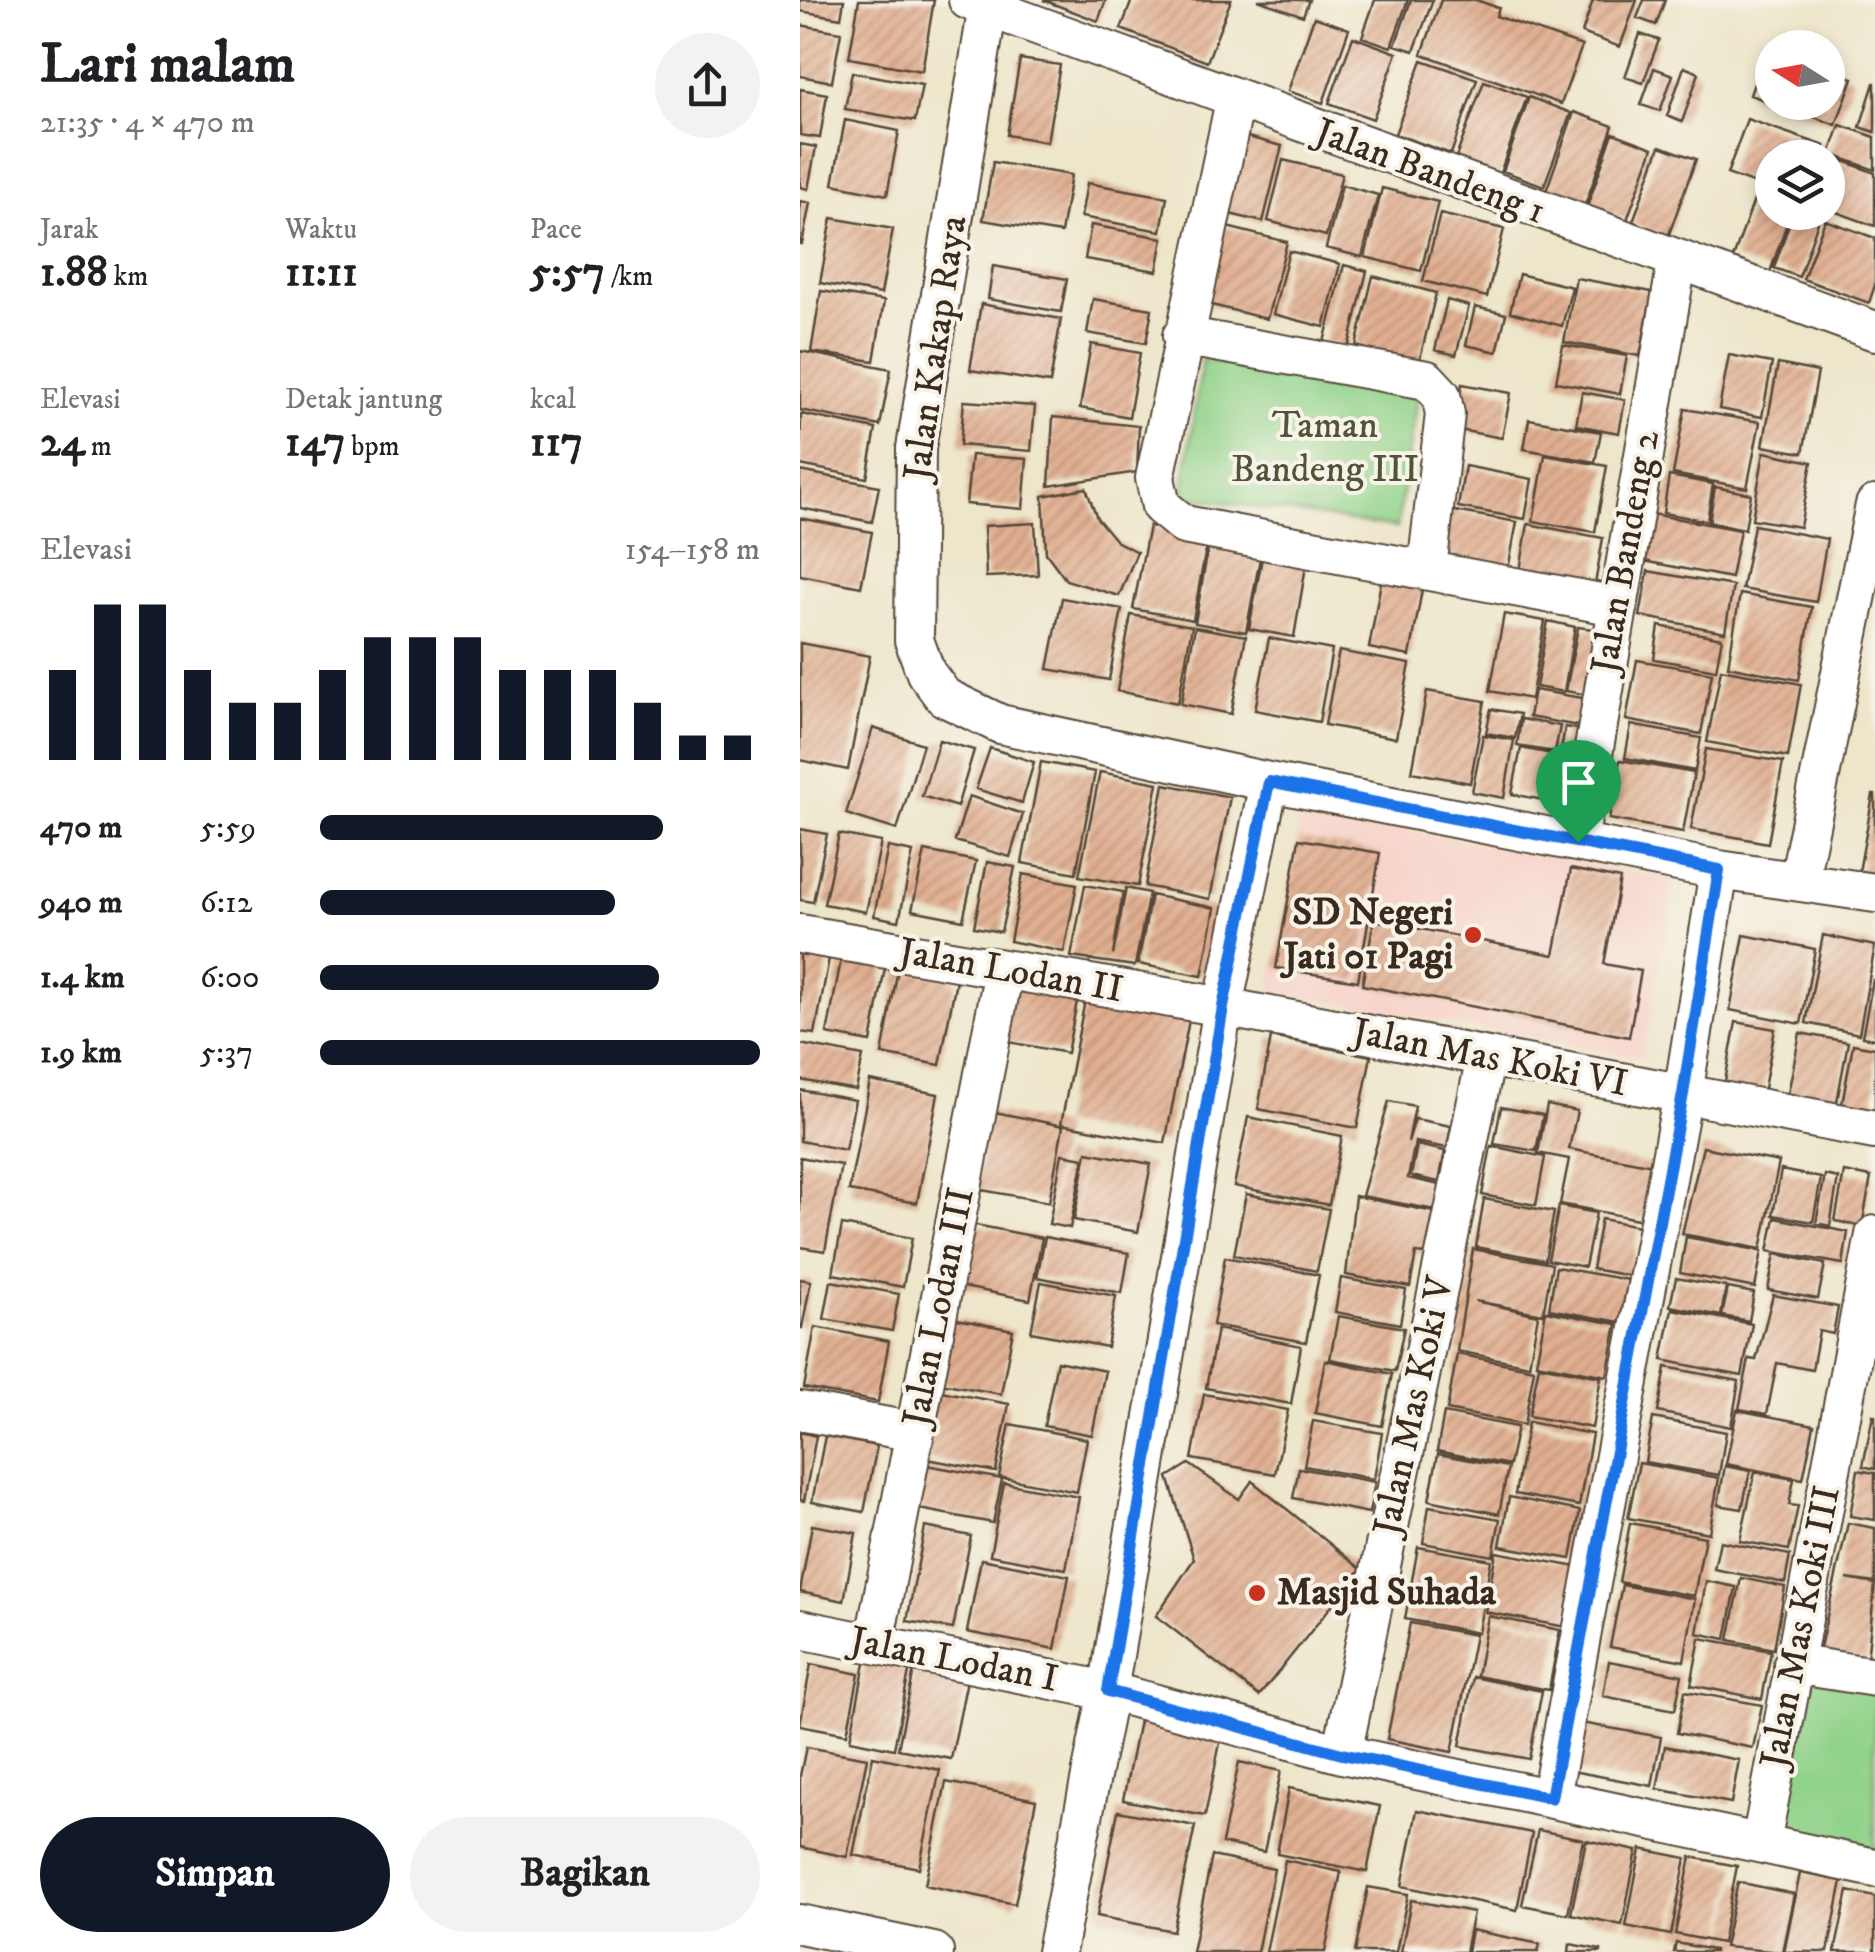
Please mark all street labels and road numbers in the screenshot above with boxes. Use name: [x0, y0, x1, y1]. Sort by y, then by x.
street label: Jalan Bandeng 1: [1306, 107, 1552, 236]
street label: Jalan Kakap Raya: [893, 213, 978, 486]
street label: Jalan Bandeng 2: [1580, 426, 1671, 680]
street label: Jalan Lodan II: [892, 927, 1127, 1014]
street label: Jalan Mas Koki VI: [1346, 1007, 1631, 1108]
street label: Jalan Lodan III: [892, 1184, 986, 1433]
street label: Jalan Mas Koki V: [1363, 1271, 1465, 1543]
street label: Jalan Mas Koki III: [1750, 1482, 1852, 1775]
street label: Jalan Lodan I: [843, 1616, 1062, 1704]

